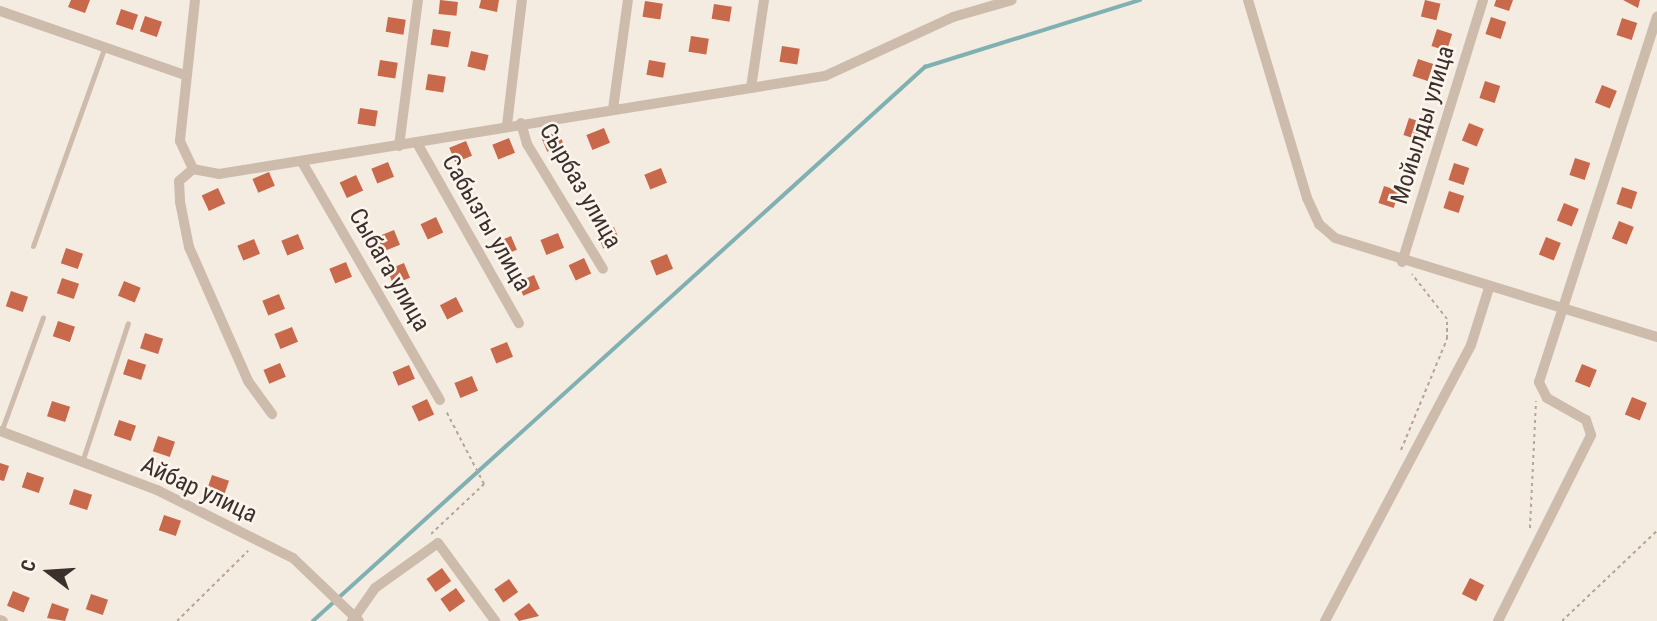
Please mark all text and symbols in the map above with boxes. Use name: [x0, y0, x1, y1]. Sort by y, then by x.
street label: Мойылды улица: [1385, 42, 1461, 208]
street label: Сырбаз улица: [533, 119, 627, 253]
street label: Сабызгы улица: [435, 150, 537, 296]
street label: Сыбага улица: [342, 203, 436, 337]
street label: Айбар улица: [136, 451, 262, 529]
north arrow: [14, 537, 84, 607]
text: С: [16, 557, 41, 574]

